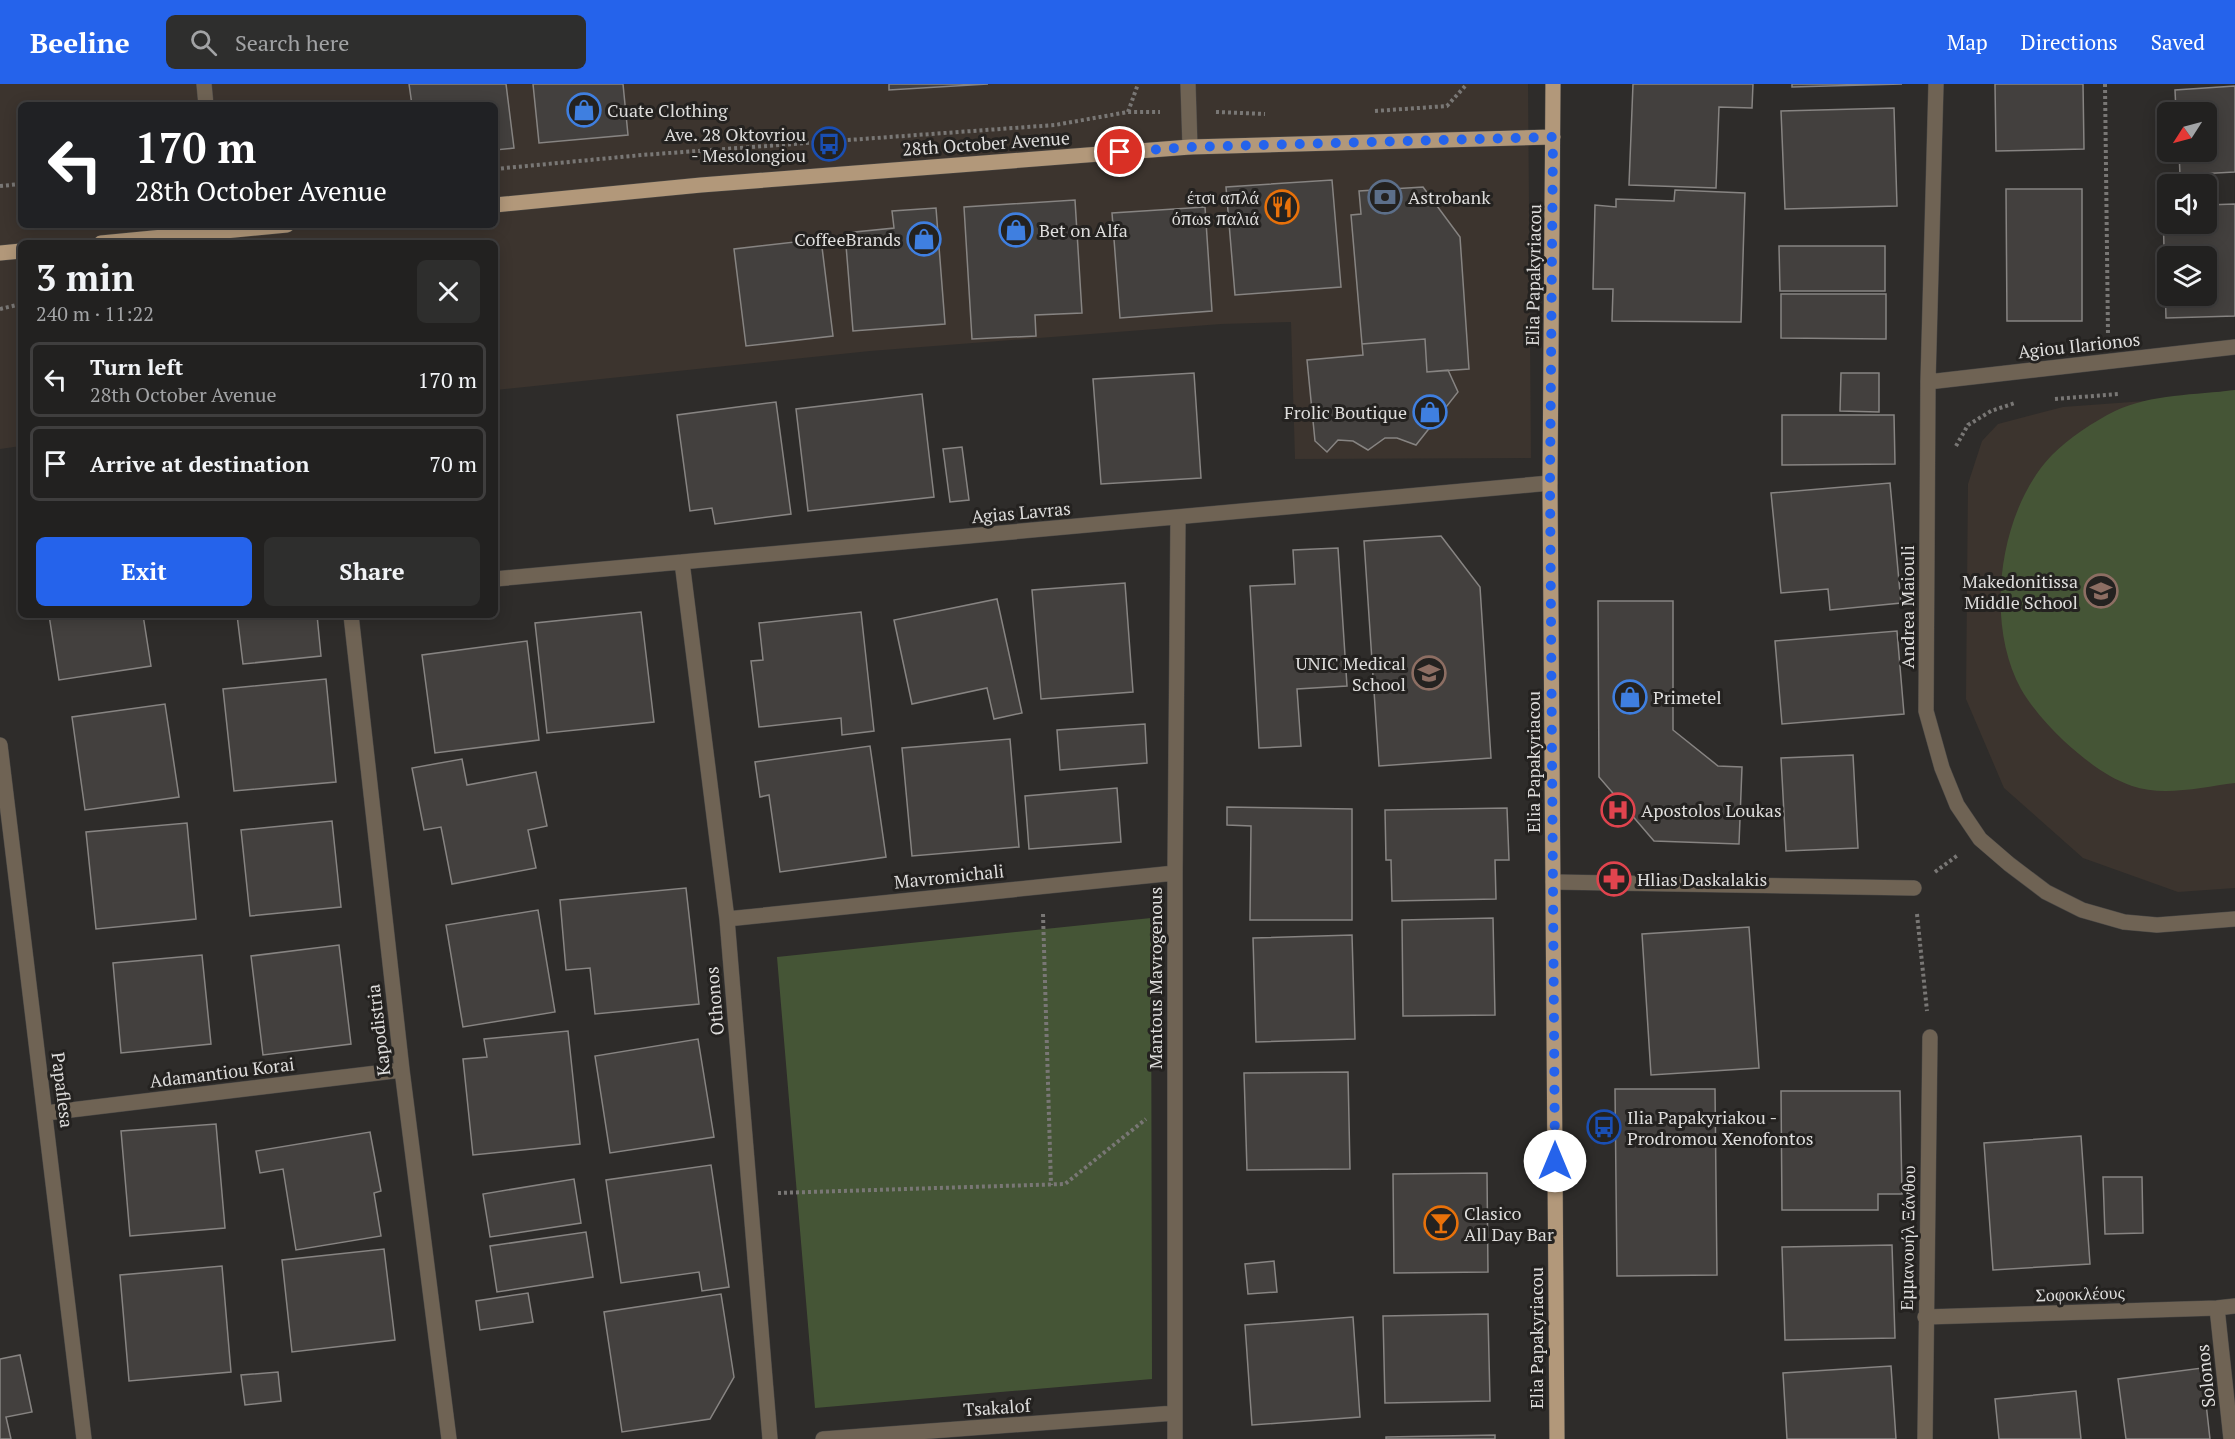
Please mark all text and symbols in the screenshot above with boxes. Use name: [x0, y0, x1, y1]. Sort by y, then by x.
search box: [166, 15, 586, 69]
text: Beeline: [30, 24, 130, 61]
icon: search: [187, 26, 220, 59]
text: Search here: [235, 28, 349, 57]
text: Map: [1947, 28, 1988, 56]
text: Directions: [2021, 28, 2118, 56]
text: Saved: [2151, 28, 2205, 56]
shop icon: Cuate Clothing: [566, 92, 602, 128]
place label: Cuate Clothing: [607, 98, 728, 122]
north arrow: [2157, 102, 2217, 162]
map controls: [2157, 102, 2217, 306]
text: 170 m: [135, 119, 256, 175]
place label: Ave. 28 Oktovriou - Mesolongiou: [664, 122, 806, 167]
street label: 28th October Avenue: [901, 125, 1071, 161]
icon: left: [36, 126, 114, 204]
bus stop icon: Ave. 28 Oktovriou - Mesolongiou: [811, 126, 847, 162]
pin: [1094, 126, 1145, 177]
icon: arrive: [1103, 135, 1136, 168]
text: 28th October Avenue: [135, 173, 387, 209]
button: sound: [2157, 174, 2217, 234]
bank icon: Astrobank: [1367, 179, 1403, 215]
place label: έτσι απλά όπωs παλιά: [1172, 185, 1260, 230]
place label: Astrobank: [1408, 185, 1491, 209]
restaurant icon: έτσι απλά όπωs παλιά: [1264, 189, 1300, 225]
street label: Elia Papakyriacou: [1520, 204, 1546, 346]
shop icon: Bet on Alfa: [998, 212, 1034, 248]
place label: Bet on Alfa: [1039, 218, 1128, 242]
shop icon: CoffeeBrands: [906, 221, 942, 257]
place label: CoffeeBrands: [794, 227, 901, 251]
button: layers: [2157, 246, 2217, 306]
text: 3 min: [36, 254, 134, 301]
button: close: [417, 260, 480, 323]
text: 240 m · 11:22: [36, 300, 154, 327]
street label: Agiou Ilarionos: [2017, 327, 2141, 363]
text: Turn left: [90, 352, 183, 381]
icon: left: [39, 363, 72, 396]
text: 170 m: [417, 365, 477, 394]
text: 28th October Avenue: [90, 381, 277, 408]
shop icon: Frolic Boutique: [1412, 394, 1448, 430]
place label: Frolic Boutique: [1284, 400, 1407, 424]
icon: arrive: [39, 447, 72, 480]
text: Arrive at destination: [90, 449, 309, 478]
text: 70 m: [429, 449, 477, 478]
street label: Agias Lavras: [970, 496, 1072, 528]
button: Exit: [36, 537, 252, 606]
button: Share: [264, 537, 480, 606]
street label: Andrea Maiouli: [1895, 545, 1919, 669]
place label: Makedonitissa Middle School: [1962, 569, 2078, 614]
school or university icon: Makedonitissa Middle School: [2083, 573, 2119, 609]
place label: UNIC Medical School: [1295, 651, 1406, 696]
school or university icon: UNIC Medical School: [1411, 655, 1447, 691]
shop icon: Primetel: [1612, 679, 1648, 715]
place label: Primetel: [1653, 685, 1722, 709]
street label: Elia Papakyriacou: [1521, 691, 1545, 833]
hospital icon: Apostolos Loukas: [1600, 792, 1636, 828]
place label: Apostolos Loukas: [1641, 798, 1782, 822]
street label: Mavromichali: [893, 858, 1005, 894]
pharmacy icon: Hlias Daskalakis: [1596, 861, 1632, 897]
place label: Hlias Daskalakis: [1637, 867, 1767, 891]
street label: Mantous Mavrogenous: [1143, 887, 1167, 1069]
street label: Othonos: [699, 966, 729, 1036]
street label: Kapodistria: [360, 983, 396, 1077]
street label: Papaflesa: [46, 1051, 80, 1129]
street label: Adamantiou Korai: [148, 1051, 296, 1093]
place label: Ilia Papakyriakou - Prodromou Xenofontos: [1627, 1105, 1813, 1150]
bus stop icon: Ilia Papakyriakou - Prodromou Xenofontos: [1586, 1109, 1622, 1145]
position arrow: [1523, 1129, 1587, 1193]
street label: Εμμανουήλ Ξάνθου: [1894, 1165, 1920, 1311]
place label: Clasico All Day Bar: [1464, 1201, 1554, 1246]
bar icon: Clasico All Day Bar: [1423, 1205, 1459, 1241]
street label: Elia Papakyriacou: [1524, 1267, 1548, 1409]
street label: Σοφοκλέους: [2035, 1279, 2125, 1307]
street label: Solonos: [2190, 1343, 2220, 1409]
street label: Tsakalof: [963, 1393, 1033, 1421]

